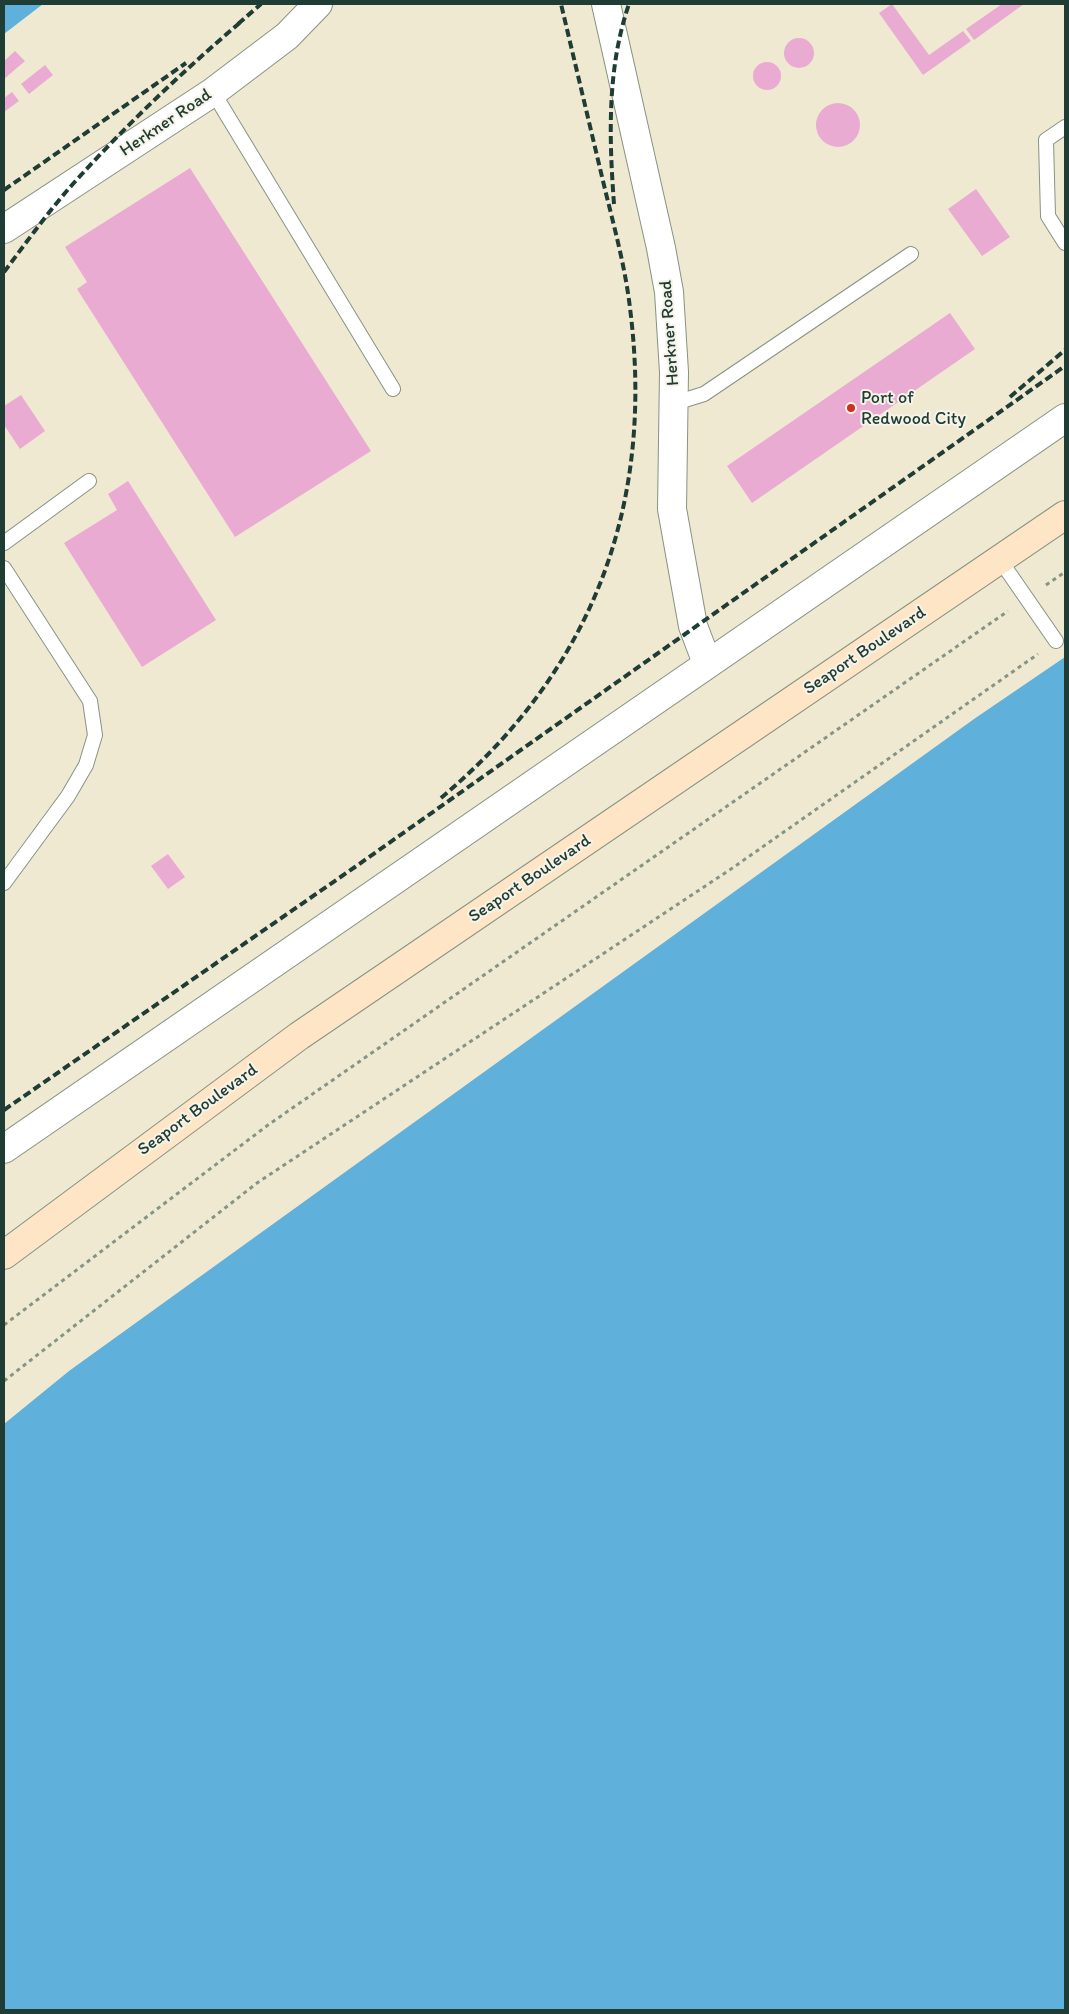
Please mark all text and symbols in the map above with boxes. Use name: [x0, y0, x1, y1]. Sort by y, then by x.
street label: Herkner Road: [116, 84, 216, 162]
street label: Herkner Road: [656, 279, 684, 387]
place label: Port of Redwood City: [861, 387, 966, 429]
marker: Port of Redwood City: [845, 402, 857, 414]
street label: Seaport Boulevard: [800, 602, 930, 700]
street label: Seaport Boulevard: [465, 830, 595, 928]
street label: Seaport Boulevard: [134, 1059, 262, 1161]

